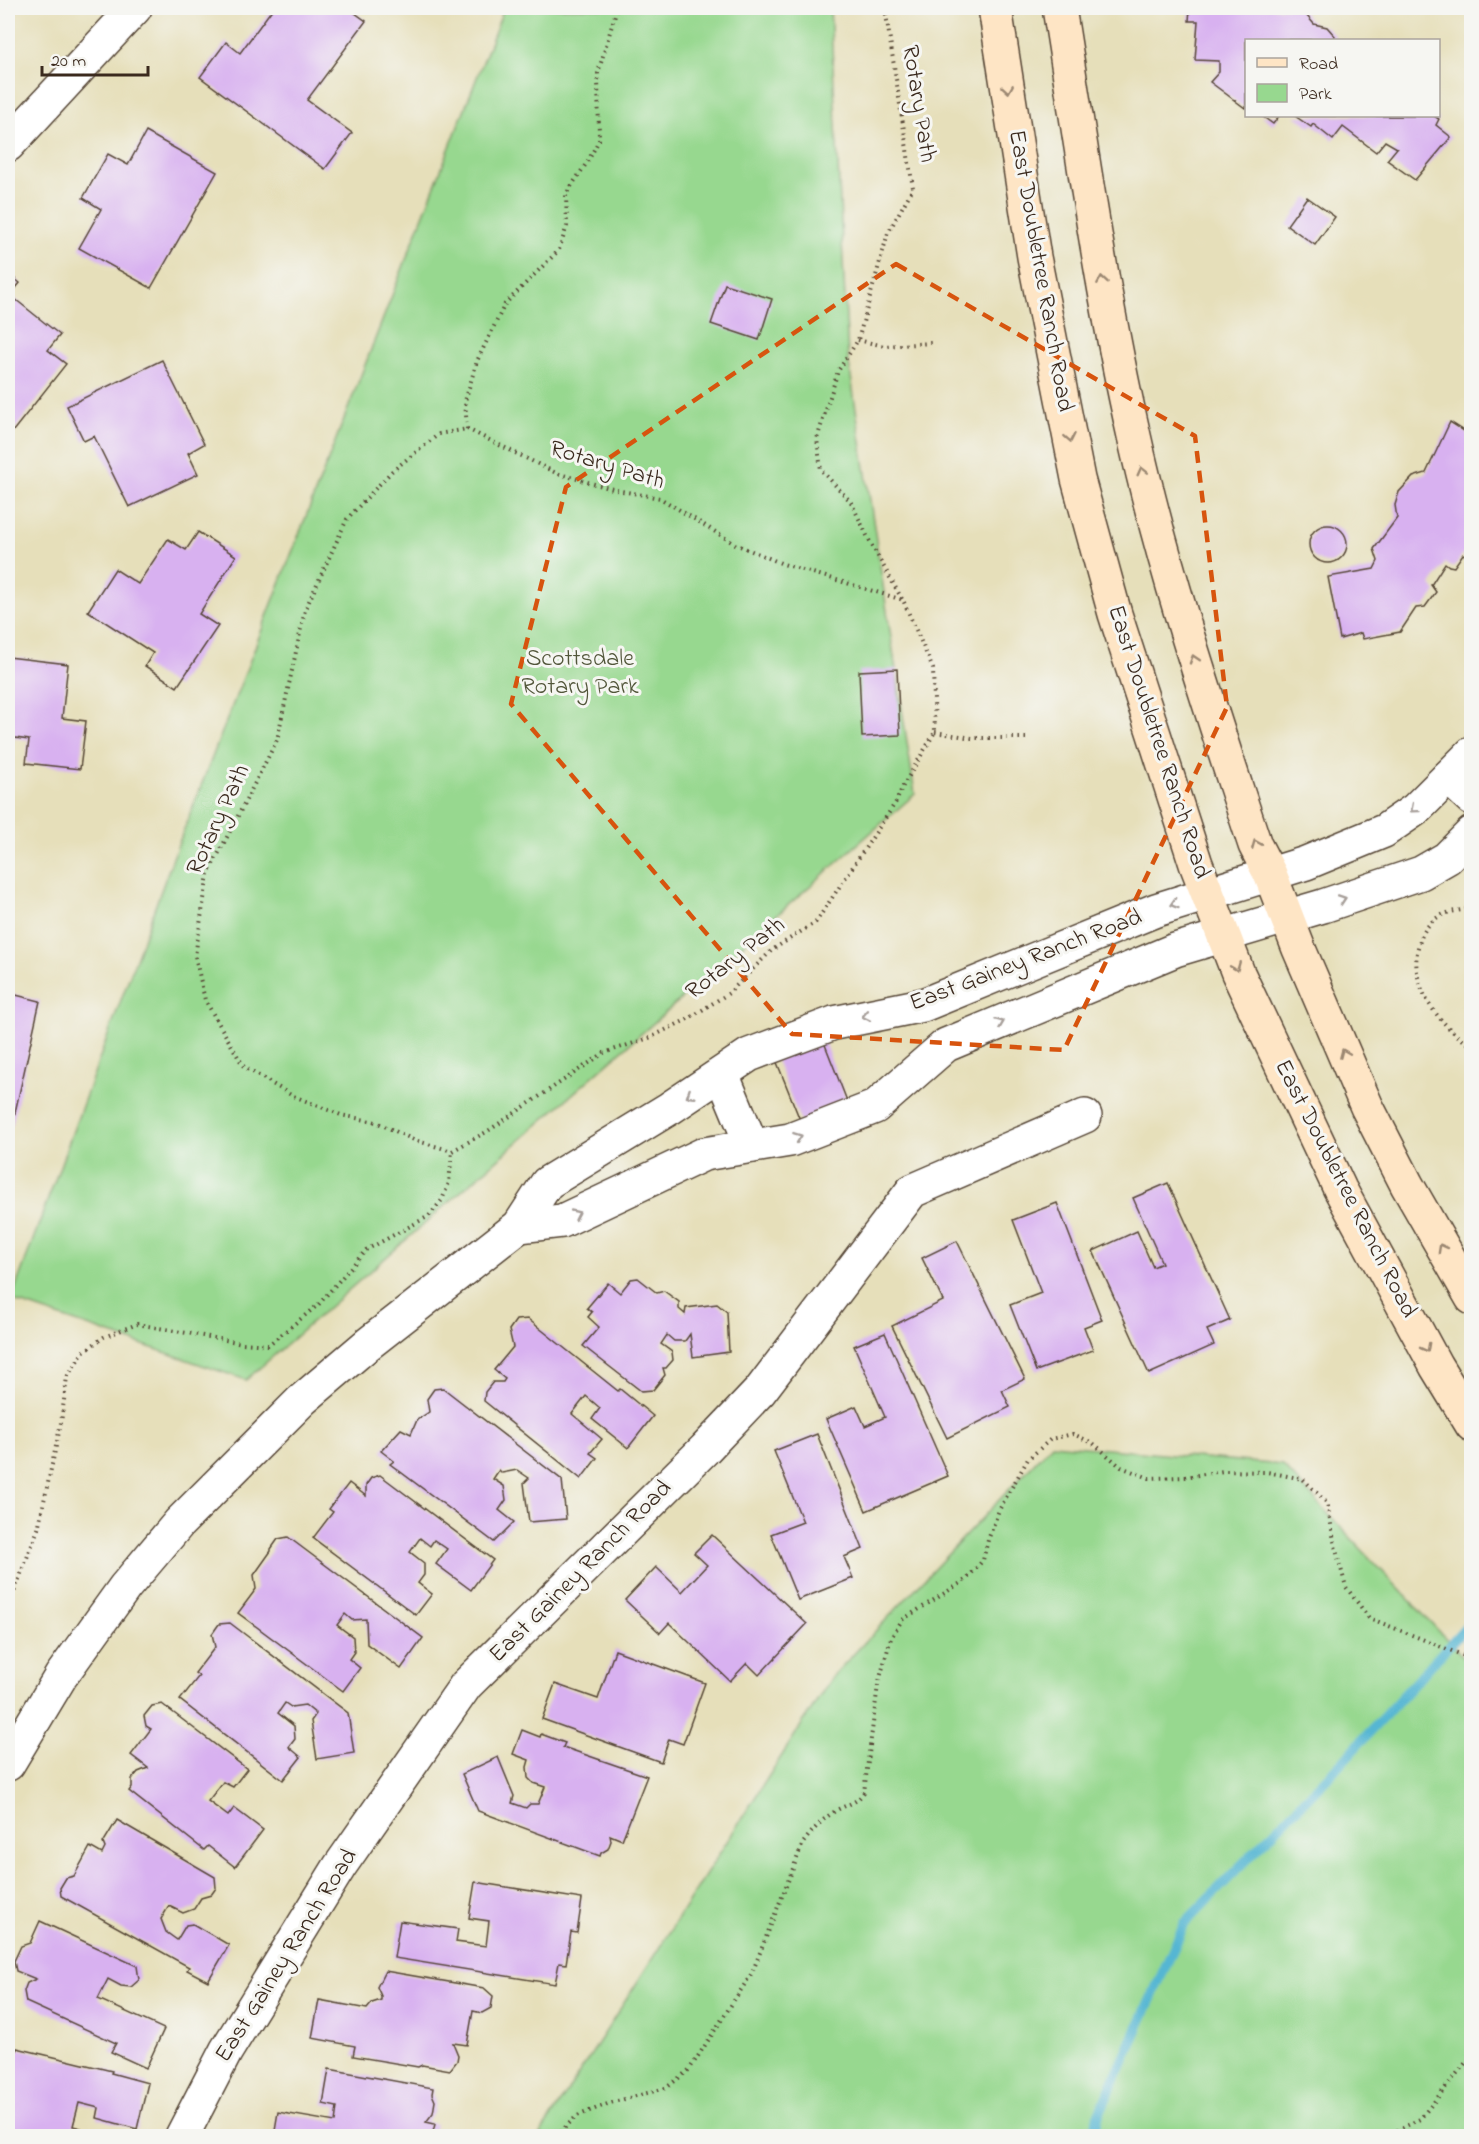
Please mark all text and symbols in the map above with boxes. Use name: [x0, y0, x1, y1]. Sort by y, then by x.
scale bar: [42, 39, 148, 77]
legend: [1245, 39, 1440, 117]
street label: Rotary Path: [890, 43, 945, 165]
text: 20 m: [51, 49, 86, 75]
text: Road: [1299, 52, 1338, 78]
text: Park: [1299, 82, 1332, 108]
one-way arrow: [1001, 83, 1014, 93]
street label: East Doubletree Ranch Road: [998, 127, 1082, 415]
one-way arrow: [1096, 275, 1109, 285]
street label: Rotary Path: [545, 432, 669, 501]
one-way arrow: [1063, 433, 1076, 443]
one-way arrow: [1137, 466, 1150, 476]
street label: East Doubletree Ranch Road: [1097, 601, 1219, 884]
park label: Scottsdale Rotary Park: [522, 642, 639, 706]
one-way arrow: [1189, 654, 1201, 665]
street label: Rotary Path: [178, 759, 261, 881]
one-way arrow: [1410, 801, 1421, 812]
one-way arrow: [1251, 839, 1263, 850]
one-way arrow: [1336, 894, 1347, 907]
one-way arrow: [1169, 897, 1180, 909]
street label: East Gainey Ranch Road: [905, 900, 1148, 1022]
street label: Rotary Path: [679, 909, 794, 1010]
one-way arrow: [1229, 961, 1241, 972]
one-way arrow: [861, 1009, 871, 1022]
one-way arrow: [994, 1018, 1005, 1030]
one-way arrow: [1339, 1049, 1351, 1060]
street label: East Doubletree Ranch Road: [1265, 1054, 1426, 1325]
one-way arrow: [685, 1088, 696, 1099]
one-way arrow: [792, 1131, 803, 1144]
one-way arrow: [570, 1210, 581, 1222]
one-way arrow: [1438, 1244, 1449, 1254]
one-way arrow: [1419, 1342, 1430, 1353]
street label: East Gainey Ranch Road: [482, 1472, 682, 1672]
street label: East Gainey Ranch Road: [207, 1842, 368, 2070]

